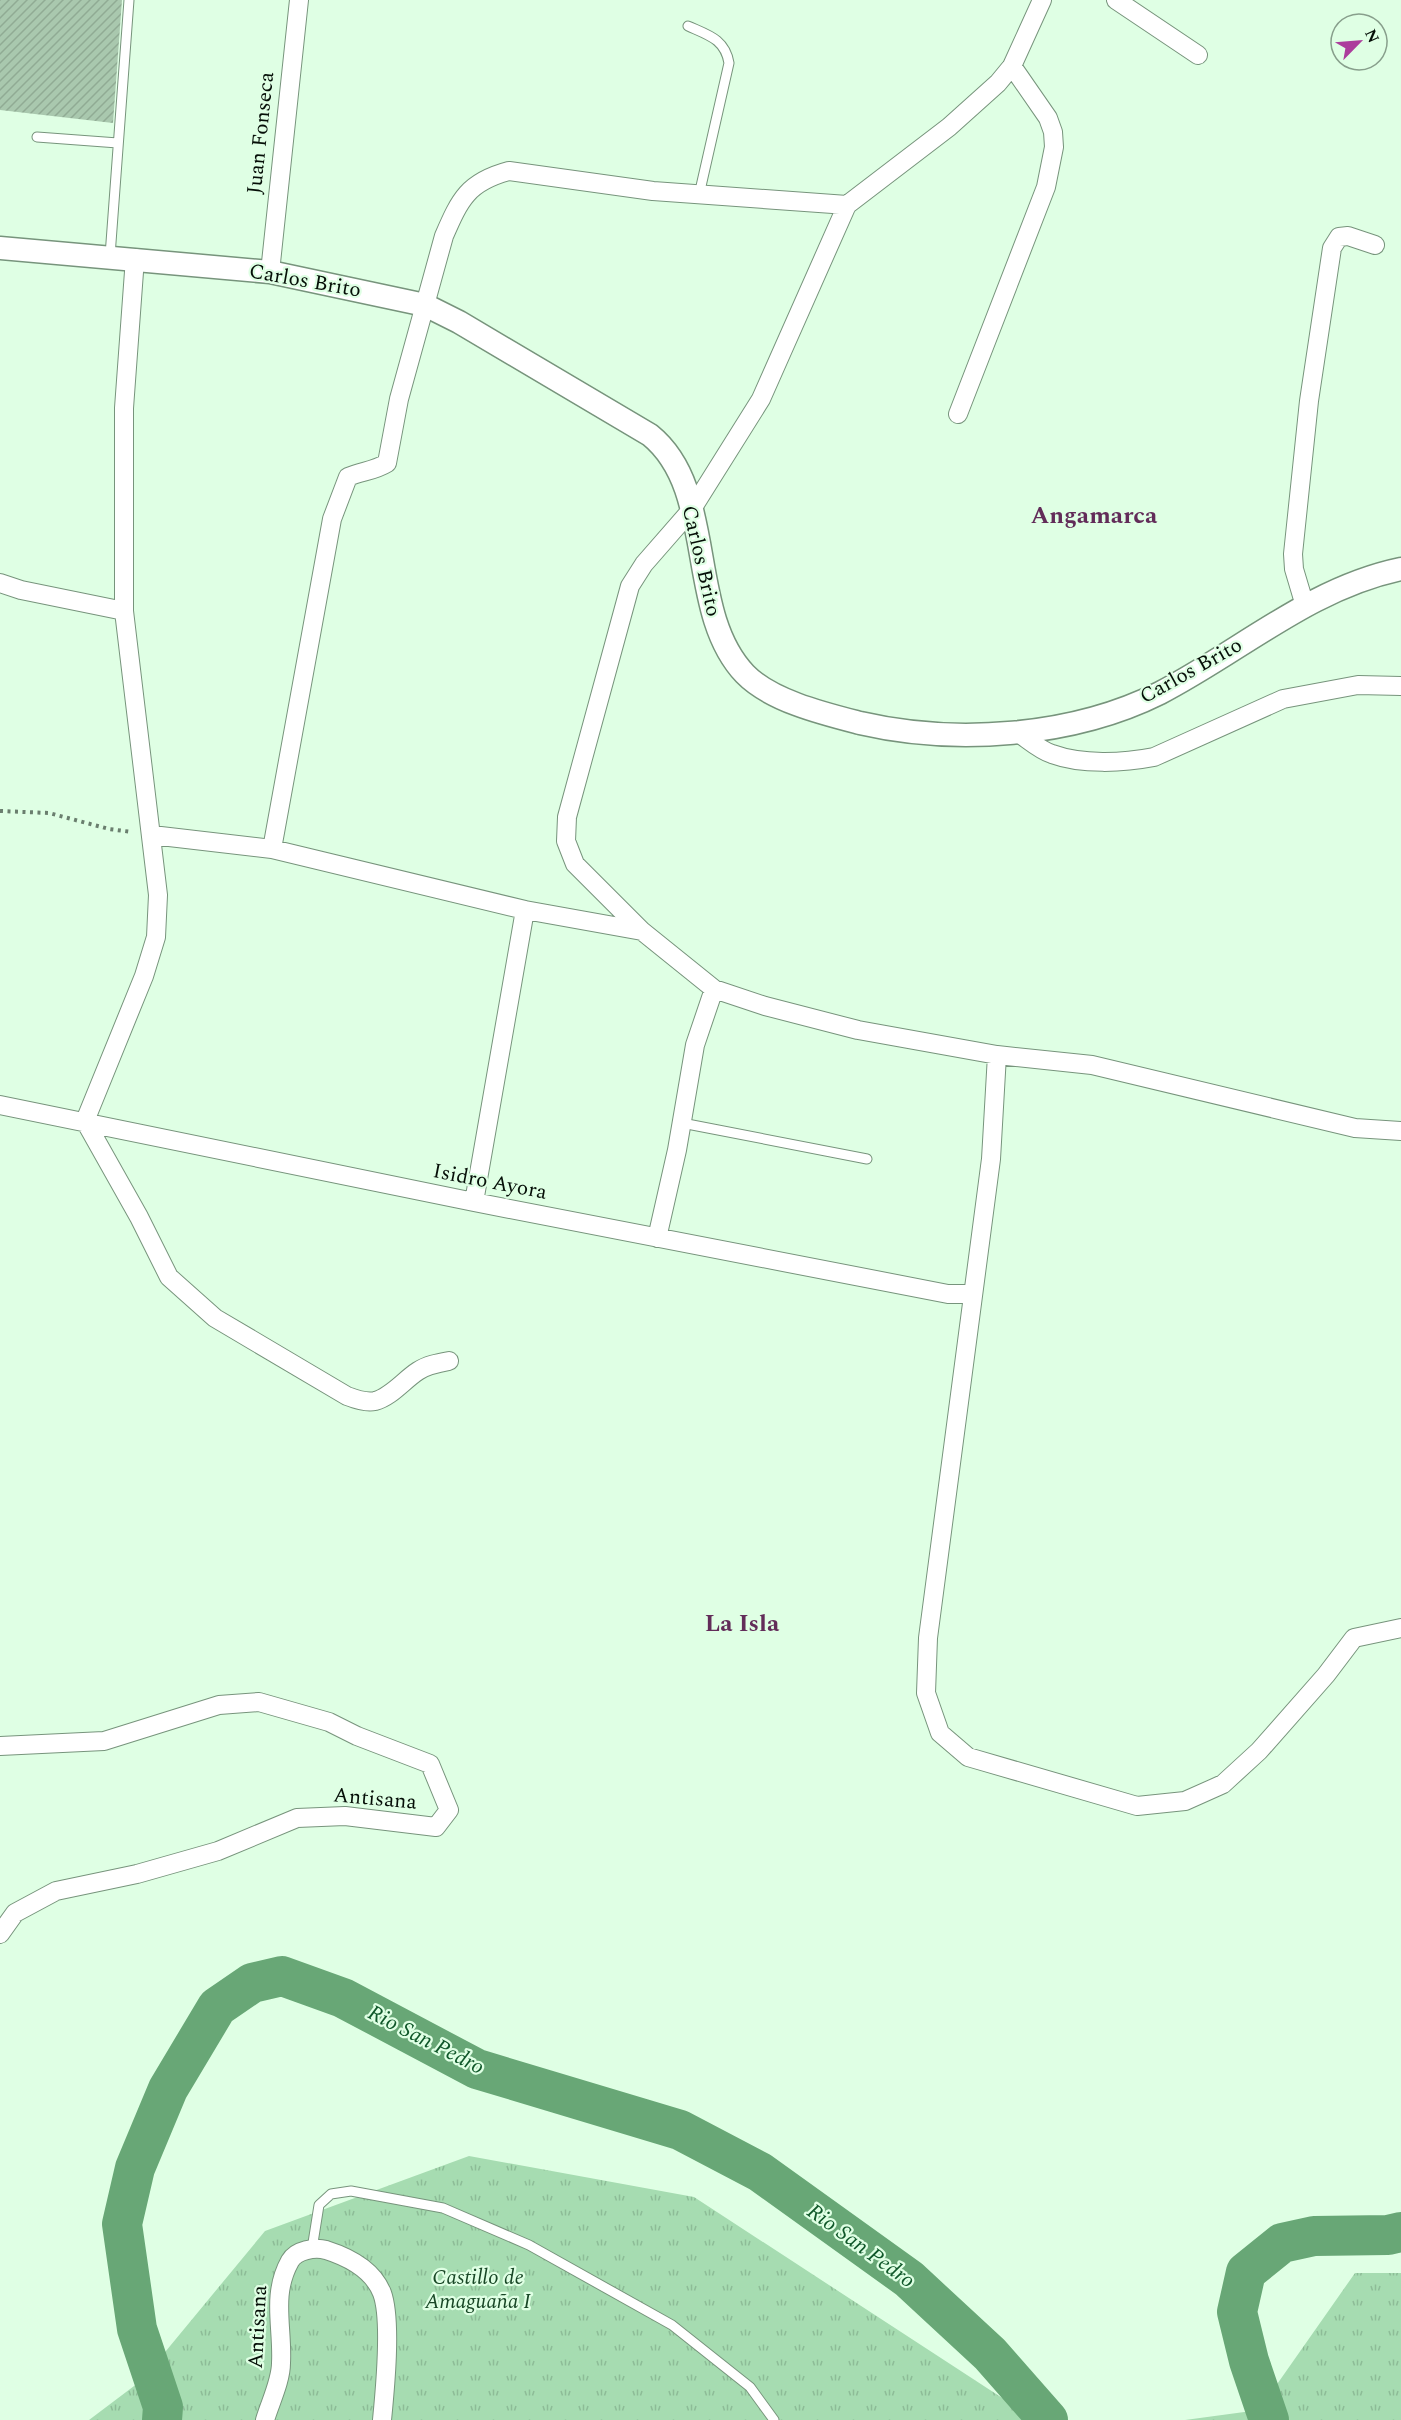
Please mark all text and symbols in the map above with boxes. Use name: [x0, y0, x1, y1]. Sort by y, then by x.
north arrow: [1329, 12, 1389, 72]
text: N: [1358, 25, 1385, 47]
street label: Juan Fonseca: [239, 69, 283, 196]
street label: Carlos Brito: [246, 255, 364, 307]
district label: Angamarca: [1031, 498, 1158, 534]
street label: Carlos Brito: [673, 502, 729, 620]
street label: Carlos Brito: [1134, 630, 1248, 712]
street label: Isidro Ayora: [430, 1155, 551, 1209]
district label: La Isla: [705, 1606, 780, 1642]
street label: Antisana: [332, 1779, 419, 1819]
water label: Rio San Pedro: [362, 1996, 490, 2084]
water label: Rio San Pedro: [800, 2195, 922, 2297]
park label: Castillo de Amaguaña I: [424, 2262, 531, 2318]
street label: Antisana: [240, 2284, 276, 2370]

